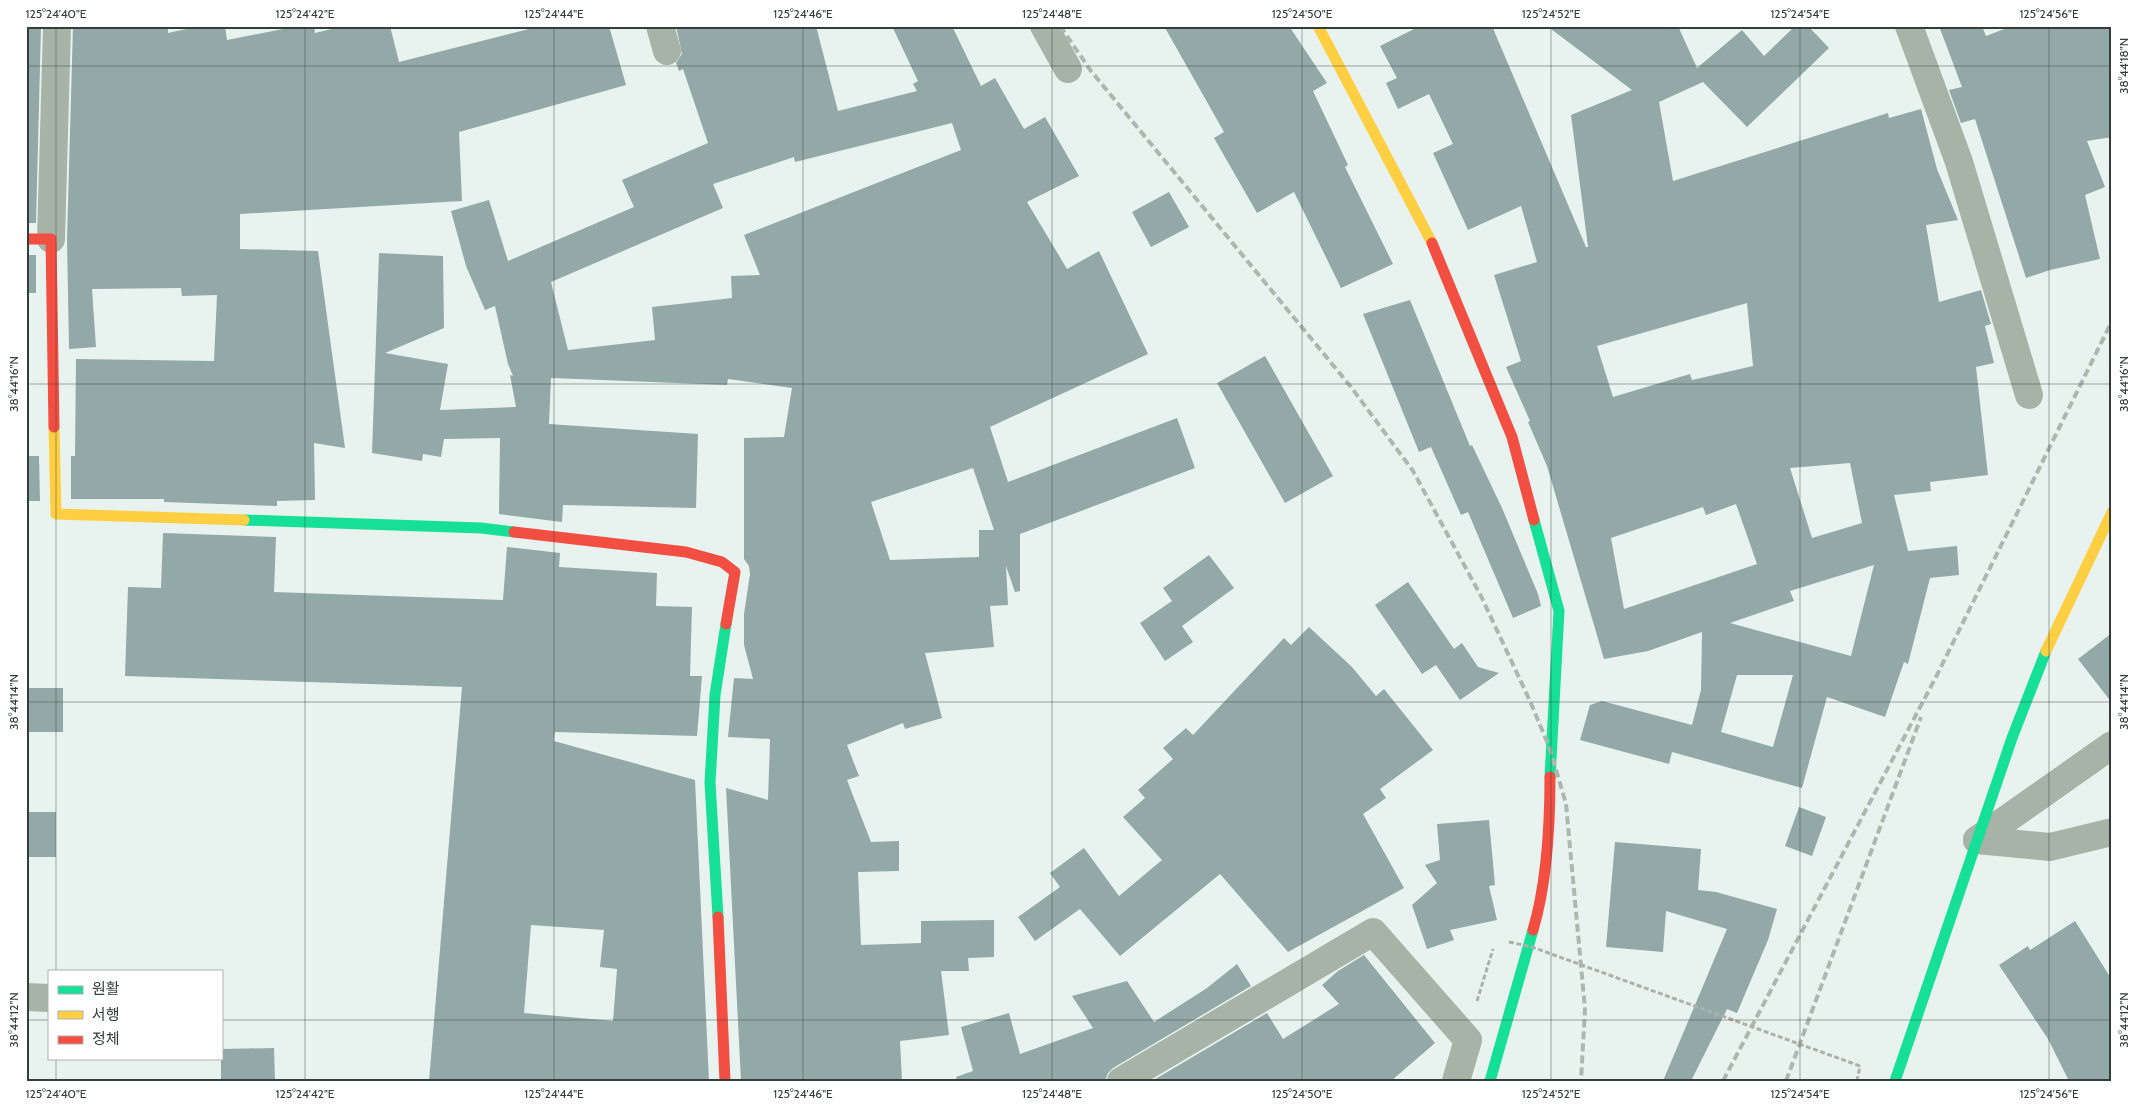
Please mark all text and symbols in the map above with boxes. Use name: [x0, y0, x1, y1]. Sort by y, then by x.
text: 125°24'40"E: [26, 6, 87, 21]
text: 125°24'42"E: [276, 6, 335, 21]
text: 125°24'44"E: [524, 6, 584, 21]
text: 125°24'46"E: [773, 6, 833, 21]
text: 125°24'48"E: [1022, 6, 1082, 21]
text: 125°24'50"E: [1272, 6, 1333, 21]
text: 125°24'52"E: [1522, 6, 1581, 21]
text: 125°24'54"E: [1770, 6, 1830, 21]
text: 125°24'56"E: [2019, 6, 2079, 21]
text: 38°44'18"N: [2116, 38, 2131, 94]
text: 38°44'16"N: [6, 356, 21, 412]
text: 38°44'16"N: [2116, 356, 2131, 412]
text: 38°44'14"N: [6, 674, 21, 730]
text: 38°44'14"N: [2116, 674, 2131, 730]
legend: [48, 970, 222, 1060]
text: 원활: [92, 980, 120, 998]
text: 38°44'12"N: [6, 992, 21, 1048]
text: 38°44'12"N: [2116, 992, 2131, 1048]
text: 서행: [92, 1006, 120, 1024]
text: 정체: [92, 1030, 120, 1048]
text: 125°24'40"E: [26, 1086, 87, 1101]
text: 125°24'42"E: [276, 1086, 335, 1101]
text: 125°24'44"E: [524, 1086, 584, 1101]
text: 125°24'46"E: [773, 1086, 833, 1101]
text: 125°24'48"E: [1022, 1086, 1082, 1101]
text: 125°24'50"E: [1272, 1086, 1333, 1101]
text: 125°24'52"E: [1522, 1086, 1581, 1101]
text: 125°24'54"E: [1770, 1086, 1830, 1101]
text: 125°24'56"E: [2019, 1086, 2079, 1101]

